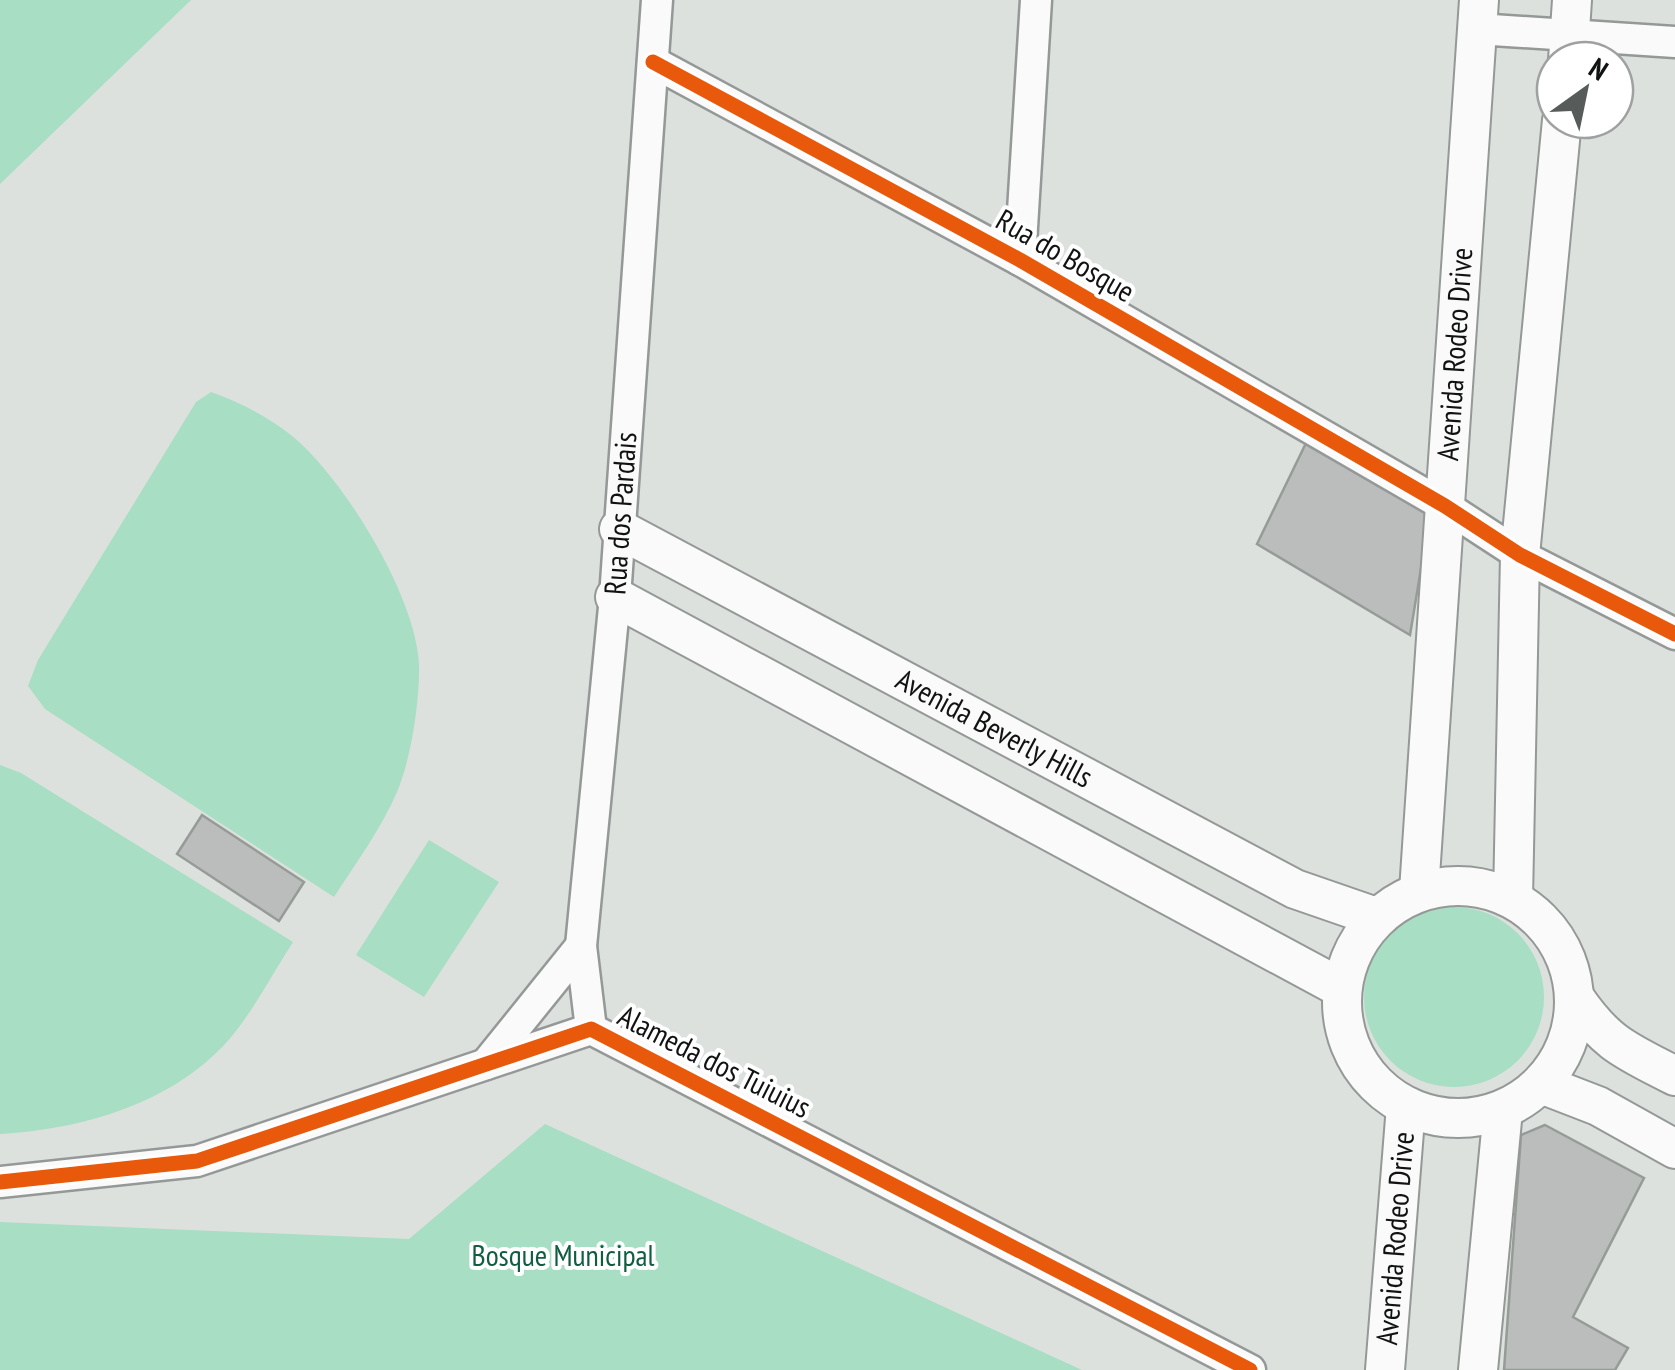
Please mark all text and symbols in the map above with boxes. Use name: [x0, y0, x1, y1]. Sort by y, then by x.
north arrow: [1535, 40, 1635, 140]
text: N: [1582, 49, 1615, 88]
street label: Rua do Bosque: [989, 199, 1142, 310]
street label: Avenida Rodeo Drive: [1427, 246, 1480, 462]
street label: Rua dos Pardais: [594, 431, 645, 596]
street label: Avenida Beverly Hills: [890, 659, 1100, 796]
street label: Alameda dos Tuiuius: [612, 995, 818, 1126]
street label: Avenida Rodeo Drive: [1366, 1130, 1422, 1346]
park label: Bosque Municipal: [472, 1235, 655, 1274]

